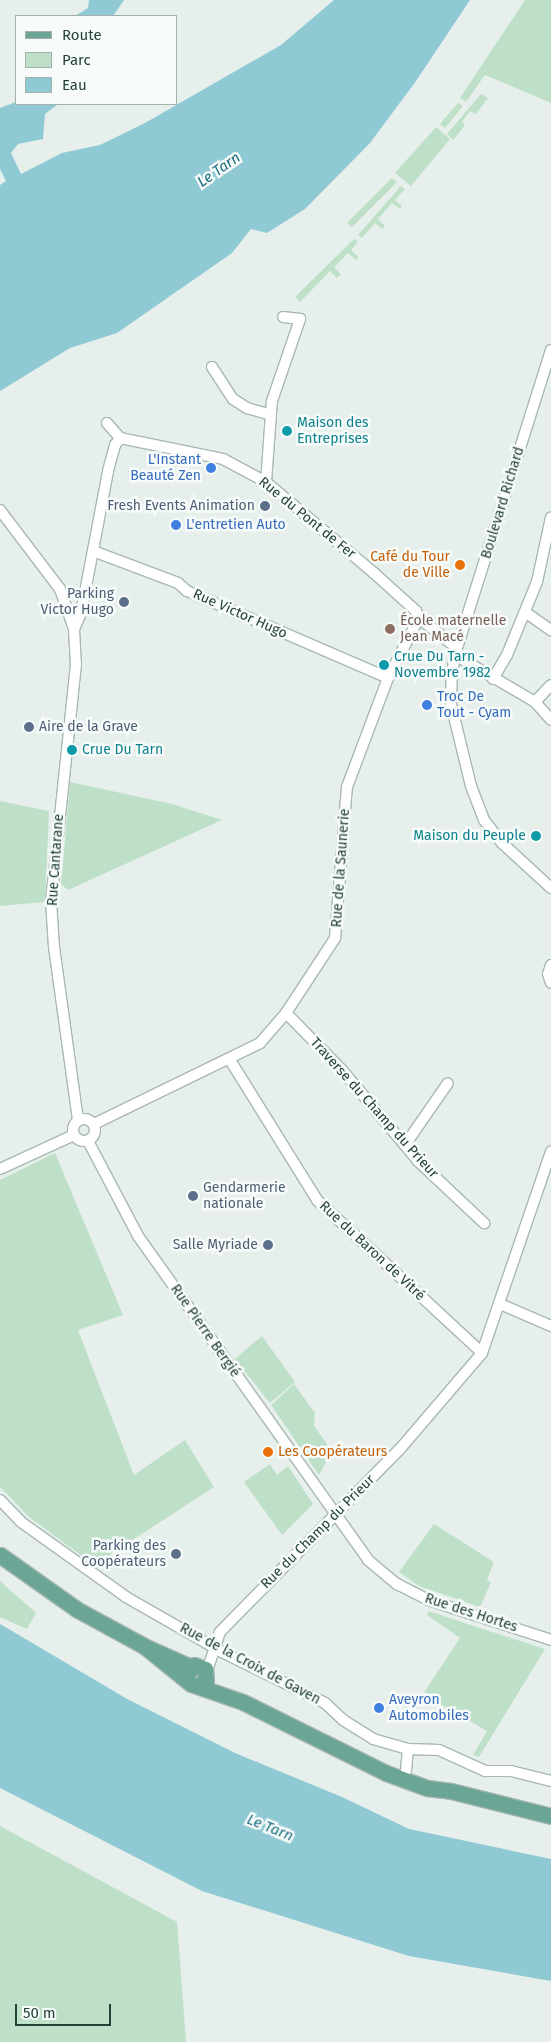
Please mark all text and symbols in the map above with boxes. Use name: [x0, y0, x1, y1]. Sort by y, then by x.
legend: [15, 15, 178, 105]
text: Route: [62, 26, 102, 44]
text: Parc: [62, 51, 91, 69]
text: Eau: [62, 76, 87, 94]
water label: Le Tarn: [194, 149, 244, 191]
place label: Maison des Entreprises: [297, 415, 369, 448]
marker: Maison des Entreprises: [281, 425, 293, 437]
street label: Boulevard Richard: [478, 445, 528, 561]
place label: L'Instant Beauté Zen: [130, 452, 201, 484]
marker: L'Instant Beauté Zen: [205, 462, 217, 474]
street label: Rue du Pont de Fer: [255, 474, 359, 562]
place label: Fresh Events Animation: [107, 498, 255, 514]
marker: Fresh Events Animation: [259, 500, 271, 512]
place label: L'entretien Auto: [186, 517, 286, 533]
marker: L'entretien Auto: [170, 519, 182, 531]
place label: Café du Tour de Ville: [370, 549, 450, 582]
marker: Café du Tour de Ville: [454, 559, 466, 571]
place label: Parking Victor Hugo: [41, 586, 114, 618]
street label: Rue Victor Hugo: [190, 586, 290, 642]
marker: Parking Victor Hugo: [118, 596, 130, 608]
place label: École maternelle Jean Macé: [400, 613, 506, 646]
marker: École maternelle Jean Macé: [384, 623, 396, 635]
place label: Crue Du Tarn - Novembre 1982: [394, 649, 491, 682]
marker: Crue Du Tarn - Novembre 1982: [378, 659, 390, 671]
place label: Troc De Tout - Cyam: [437, 689, 511, 722]
marker: Troc De Tout - Cyam: [421, 699, 433, 711]
place label: Aire de la Grave: [39, 719, 138, 735]
marker: Aire de la Grave: [23, 721, 35, 733]
place label: Crue Du Tarn: [82, 742, 163, 758]
marker: Crue Du Tarn: [66, 744, 78, 756]
street label: Rue de la Saunerie: [328, 808, 354, 928]
street label: Rue Cantarane: [44, 813, 68, 907]
place label: Maison du Peuple: [413, 828, 526, 844]
marker: Maison du Peuple: [530, 830, 542, 842]
street label: Traverse du Champ du Prieur: [307, 1034, 441, 1182]
place label: Gendarmerie nationale: [203, 1180, 286, 1212]
marker: Gendarmerie nationale: [187, 1190, 199, 1202]
street label: Rue du Baron de Vitré: [316, 1198, 428, 1304]
place label: Salle Myriade: [173, 1237, 258, 1253]
marker: Salle Myriade: [262, 1239, 274, 1251]
street label: Rue Pierre Bergié: [167, 1281, 243, 1381]
place label: Les Coopérateurs: [278, 1444, 387, 1460]
marker: Les Coopérateurs: [262, 1446, 274, 1458]
street label: Rue du Champ du Prieur: [257, 1471, 379, 1593]
place label: Parking des Coopérateurs: [81, 1538, 166, 1570]
marker: Parking des Coopérateurs: [170, 1548, 182, 1560]
street label: Rue des Hortes: [423, 1590, 519, 1636]
street label: Rue de la Croix de Gaven: [177, 1620, 323, 1708]
place label: Aveyron Automobiles: [389, 1692, 469, 1724]
marker: Aveyron Automobiles: [373, 1702, 385, 1714]
water label: Le Tarn: [244, 1811, 296, 1845]
scale bar: [18, 1994, 114, 2026]
text: 50 m: [23, 2004, 56, 2022]

